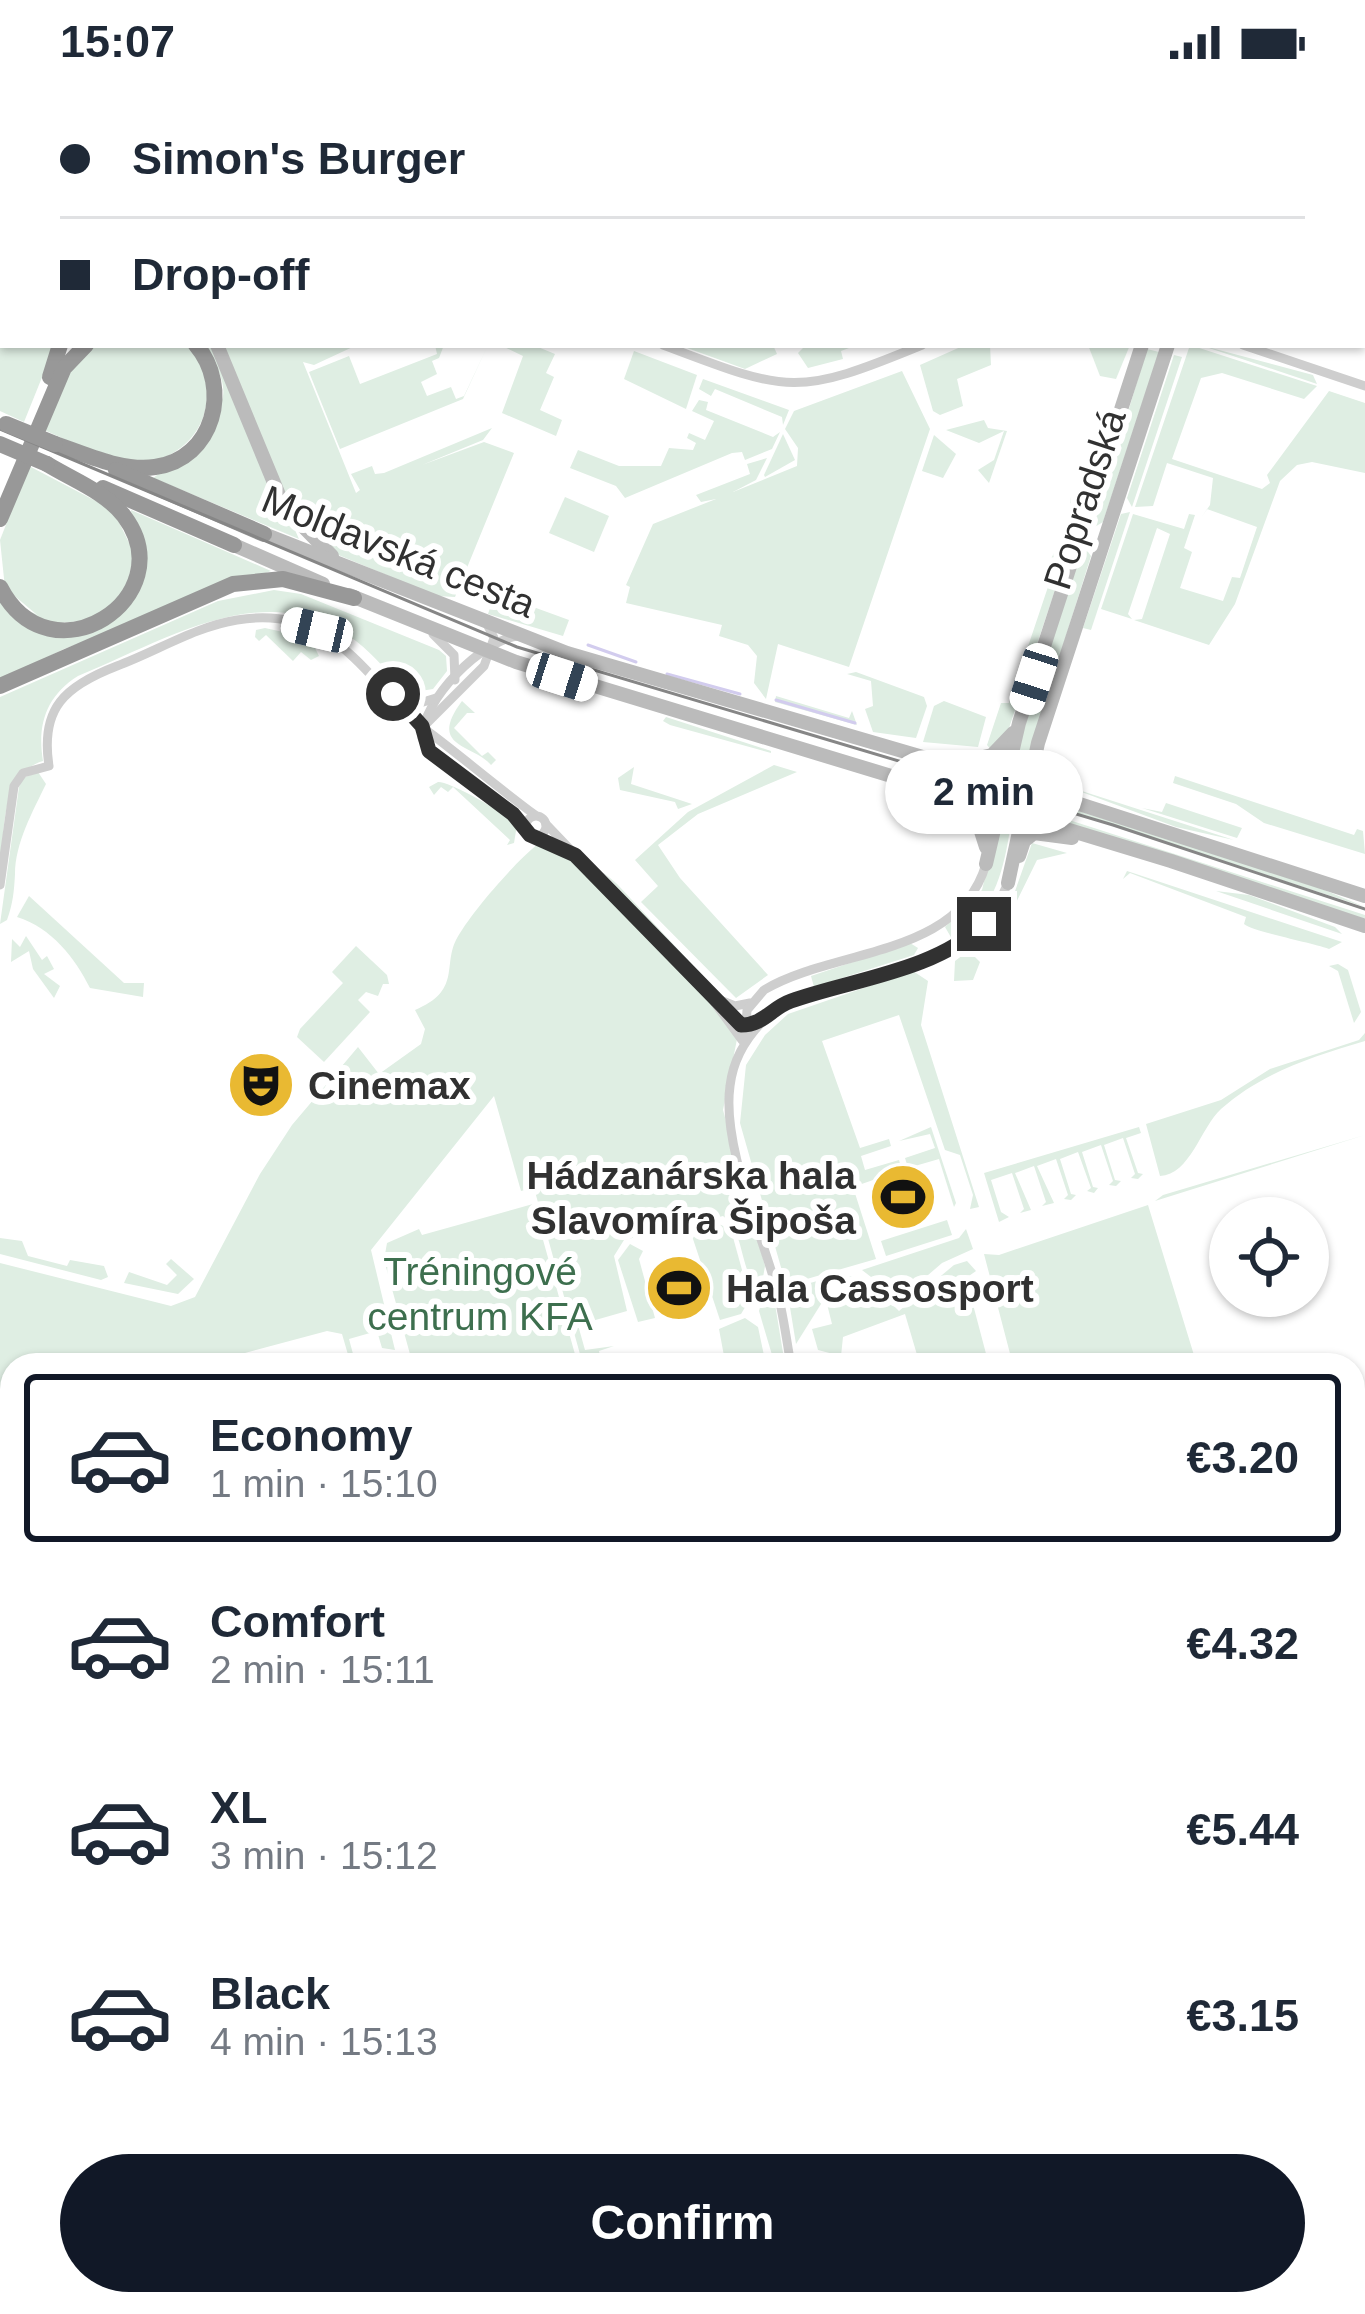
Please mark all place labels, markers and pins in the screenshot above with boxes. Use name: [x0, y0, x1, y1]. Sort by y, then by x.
theatre icon: Cinemax: [226, 1050, 296, 1120]
place label: Cinemax: [308, 1064, 471, 1107]
place label: Hádzanárska hala Slavomíra Šipoša: [526, 1154, 856, 1242]
sports icon: Hádzanárska hala Slavomíra Šipoša: [868, 1162, 938, 1232]
sports icon: Hala Cassosport: [644, 1253, 714, 1323]
place label: Hala Cassosport: [726, 1267, 1034, 1310]

